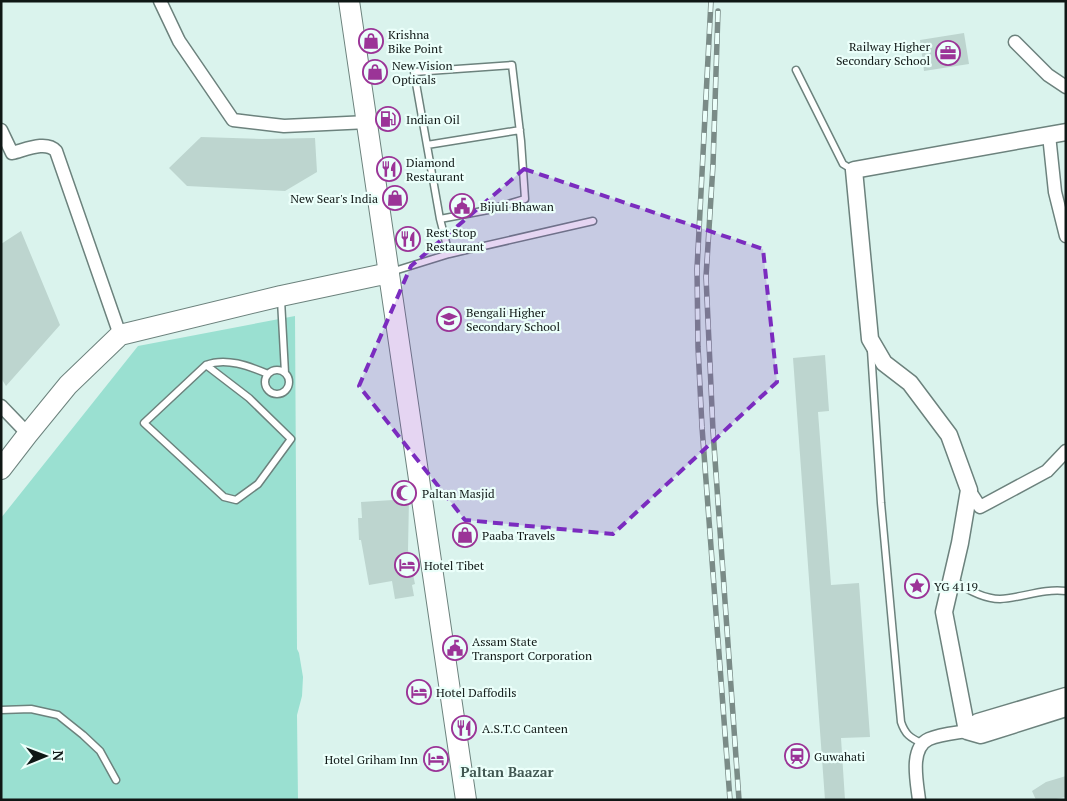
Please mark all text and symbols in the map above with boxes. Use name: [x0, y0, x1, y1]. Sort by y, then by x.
place label: Krishna Bike Point: [388, 27, 443, 56]
shop icon: Krishna Bike Point: [358, 28, 384, 54]
place label: Railway Higher Secondary School: [836, 39, 930, 68]
office icon: Railway Higher Secondary School: [935, 40, 961, 66]
place label: New Vision Opticals: [392, 58, 453, 87]
shop icon: New Vision Opticals: [362, 59, 388, 85]
fuel station icon: Indian Oil: [375, 106, 401, 132]
place label: Indian Oil: [406, 112, 460, 127]
place label: Diamond Restaurant: [406, 155, 465, 184]
restaurant icon: Diamond Restaurant: [376, 156, 402, 182]
shop icon: New Sear's India: [382, 185, 408, 211]
place label: New Sear's India: [290, 191, 378, 206]
public building icon: Bijuli Bhawan: [449, 193, 475, 219]
place label: Bijuli Bhawan: [480, 199, 554, 214]
place label: Rest Stop Restaurant: [426, 225, 485, 254]
restaurant icon: Rest Stop Restaurant: [395, 226, 421, 252]
place label: Bengali Higher Secondary School: [466, 305, 560, 334]
school or university icon: Bengali Higher Secondary School: [436, 306, 462, 332]
mosque icon: Paltan Masjid: [391, 480, 417, 506]
place label: Paltan Masjid: [422, 486, 495, 501]
shop icon: Paaba Travels: [452, 522, 478, 548]
place label: Paaba Travels: [482, 528, 555, 543]
hotel icon: Hotel Tibet: [394, 552, 420, 578]
place label: Hotel Tibet: [424, 558, 485, 573]
place icon: YG 4119: [904, 573, 930, 599]
place label: YG 4119: [934, 579, 978, 594]
place label: Assam State Transport Corporation: [472, 634, 592, 663]
public building icon: Assam State Transport Corporation: [442, 635, 468, 661]
hotel icon: Hotel Daffodils: [406, 679, 432, 705]
place label: Hotel Daffodils: [436, 685, 517, 700]
restaurant icon: A.S.T.C Canteen: [451, 715, 477, 741]
place label: A.S.T.C Canteen: [482, 721, 568, 736]
north arrow: [20, 731, 70, 781]
station icon: Guwahati: [784, 743, 810, 769]
hotel icon: Hotel Griham Inn: [423, 746, 449, 772]
place label: Guwahati: [814, 749, 865, 764]
text: N: [49, 750, 68, 762]
place label: Hotel Griham Inn: [324, 752, 418, 767]
district label: Paltan Baazar: [460, 762, 554, 781]

